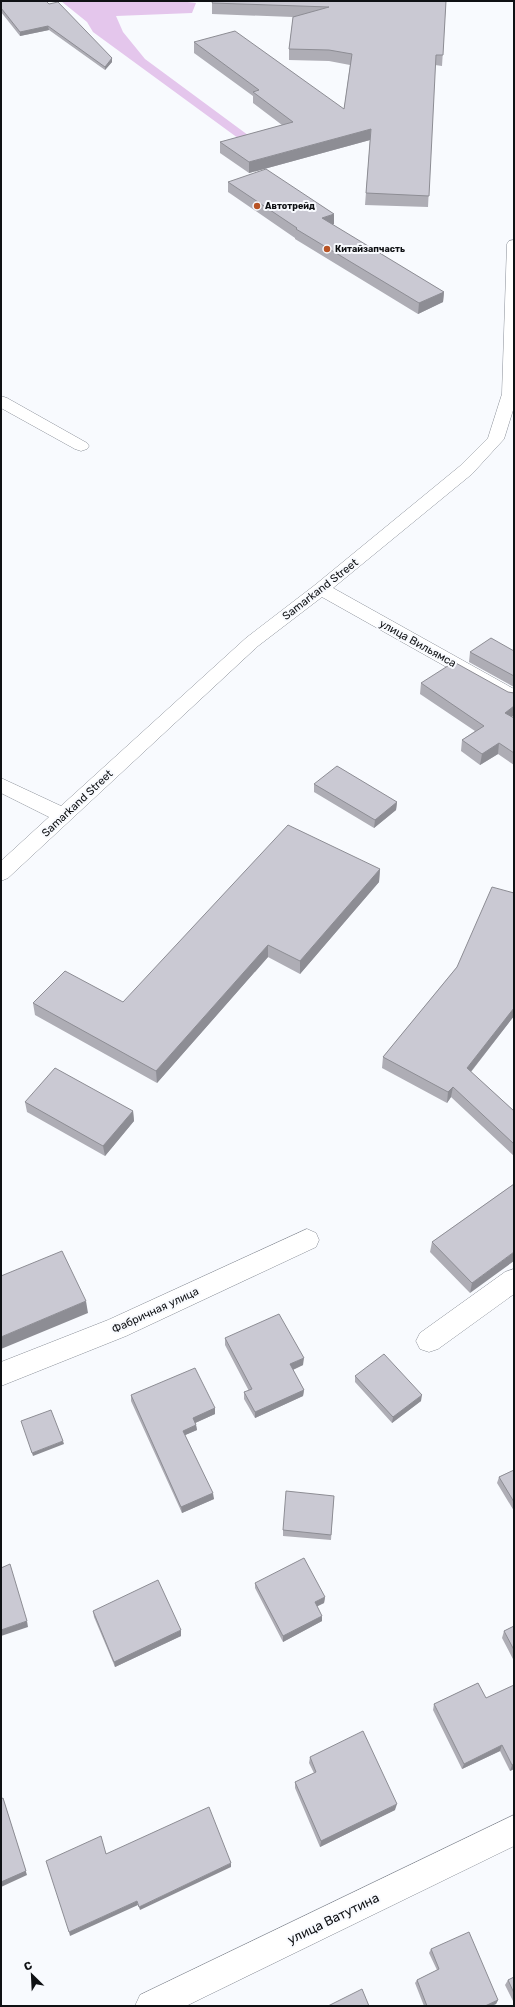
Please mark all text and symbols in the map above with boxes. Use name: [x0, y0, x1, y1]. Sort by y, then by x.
marker: Автотрейд: [252, 201, 262, 211]
place label: Автотрейд: [265, 201, 315, 211]
marker: Китайзапчасть: [322, 244, 332, 254]
place label: Китайзапчасть: [335, 244, 405, 254]
street label: Samarkand Street: [280, 555, 361, 623]
street label: улица Вильямса: [377, 617, 458, 670]
street label: Samarkand Street: [39, 767, 116, 840]
street label: Фабричная улица: [110, 1285, 201, 1336]
street label: улица Ватутина: [285, 1890, 381, 1947]
north arrow: [12, 1955, 52, 1995]
text: С: [22, 1959, 35, 1974]

